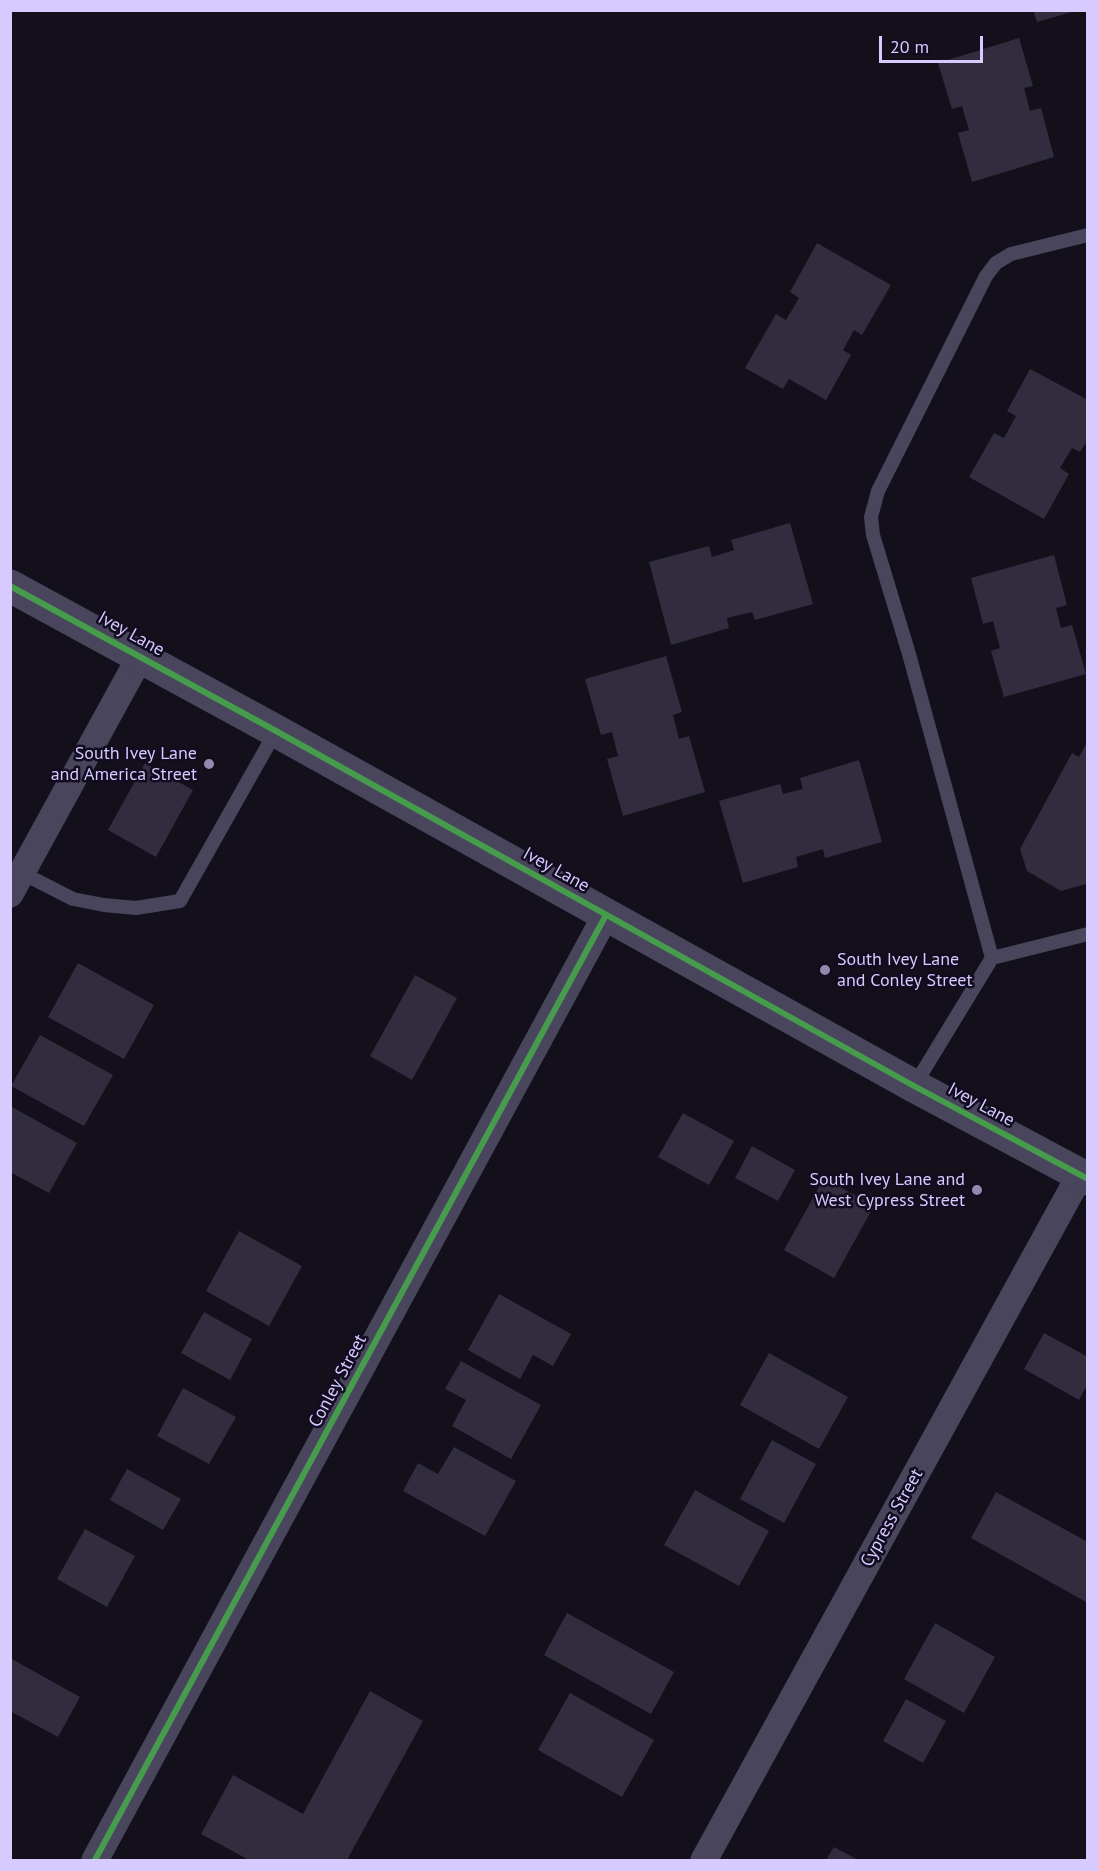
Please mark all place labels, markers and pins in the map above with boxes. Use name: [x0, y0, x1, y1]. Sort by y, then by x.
place label: South Ivey Lane and America Street: [51, 743, 197, 786]
marker: South Ivey Lane and America Street: [202, 757, 216, 771]
place label: South Ivey Lane and Conley Street: [837, 949, 973, 992]
marker: South Ivey Lane and Conley Street: [818, 963, 832, 977]
place label: South Ivey Lane and West Cypress Street: [810, 1169, 965, 1212]
marker: South Ivey Lane and West Cypress Street: [970, 1183, 984, 1197]

